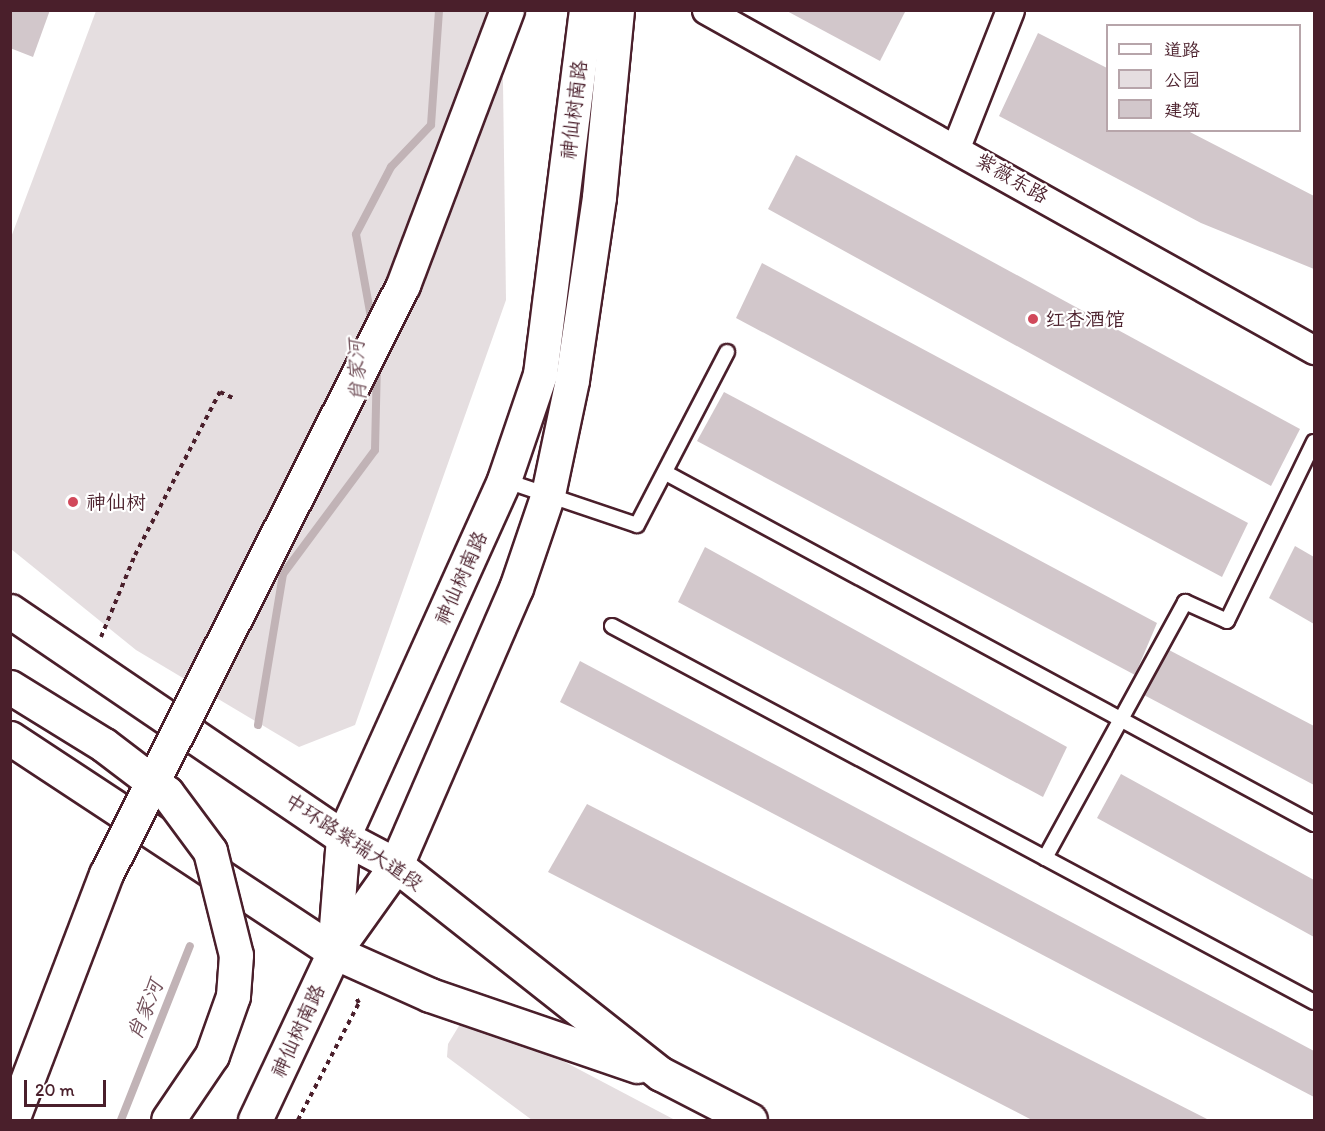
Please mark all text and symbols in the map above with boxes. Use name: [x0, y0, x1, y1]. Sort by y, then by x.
legend: [1106, 24, 1301, 132]
text: 道路: [1164, 39, 1200, 61]
street label: 神仙树南路: [556, 59, 592, 161]
text: 公园: [1164, 69, 1200, 91]
text: 建筑: [1164, 99, 1200, 121]
street label: 紫薇东路: [971, 148, 1053, 208]
place label: 红杏酒馆: [1045, 307, 1125, 331]
marker: 红杏酒馆: [1026, 312, 1040, 326]
water label: 肖家河: [343, 339, 371, 403]
place label: 神仙树: [86, 490, 146, 514]
marker: 神仙树: [64, 493, 82, 511]
street label: 神仙树南路: [430, 527, 492, 629]
street label: 中环路紫瑞大道段: [280, 788, 428, 896]
water label: 肖家河: [122, 976, 168, 1044]
street label: 神仙树南路: [266, 981, 330, 1081]
scale bar: [27, 1068, 110, 1106]
text: 20 m: [35, 1079, 75, 1101]

